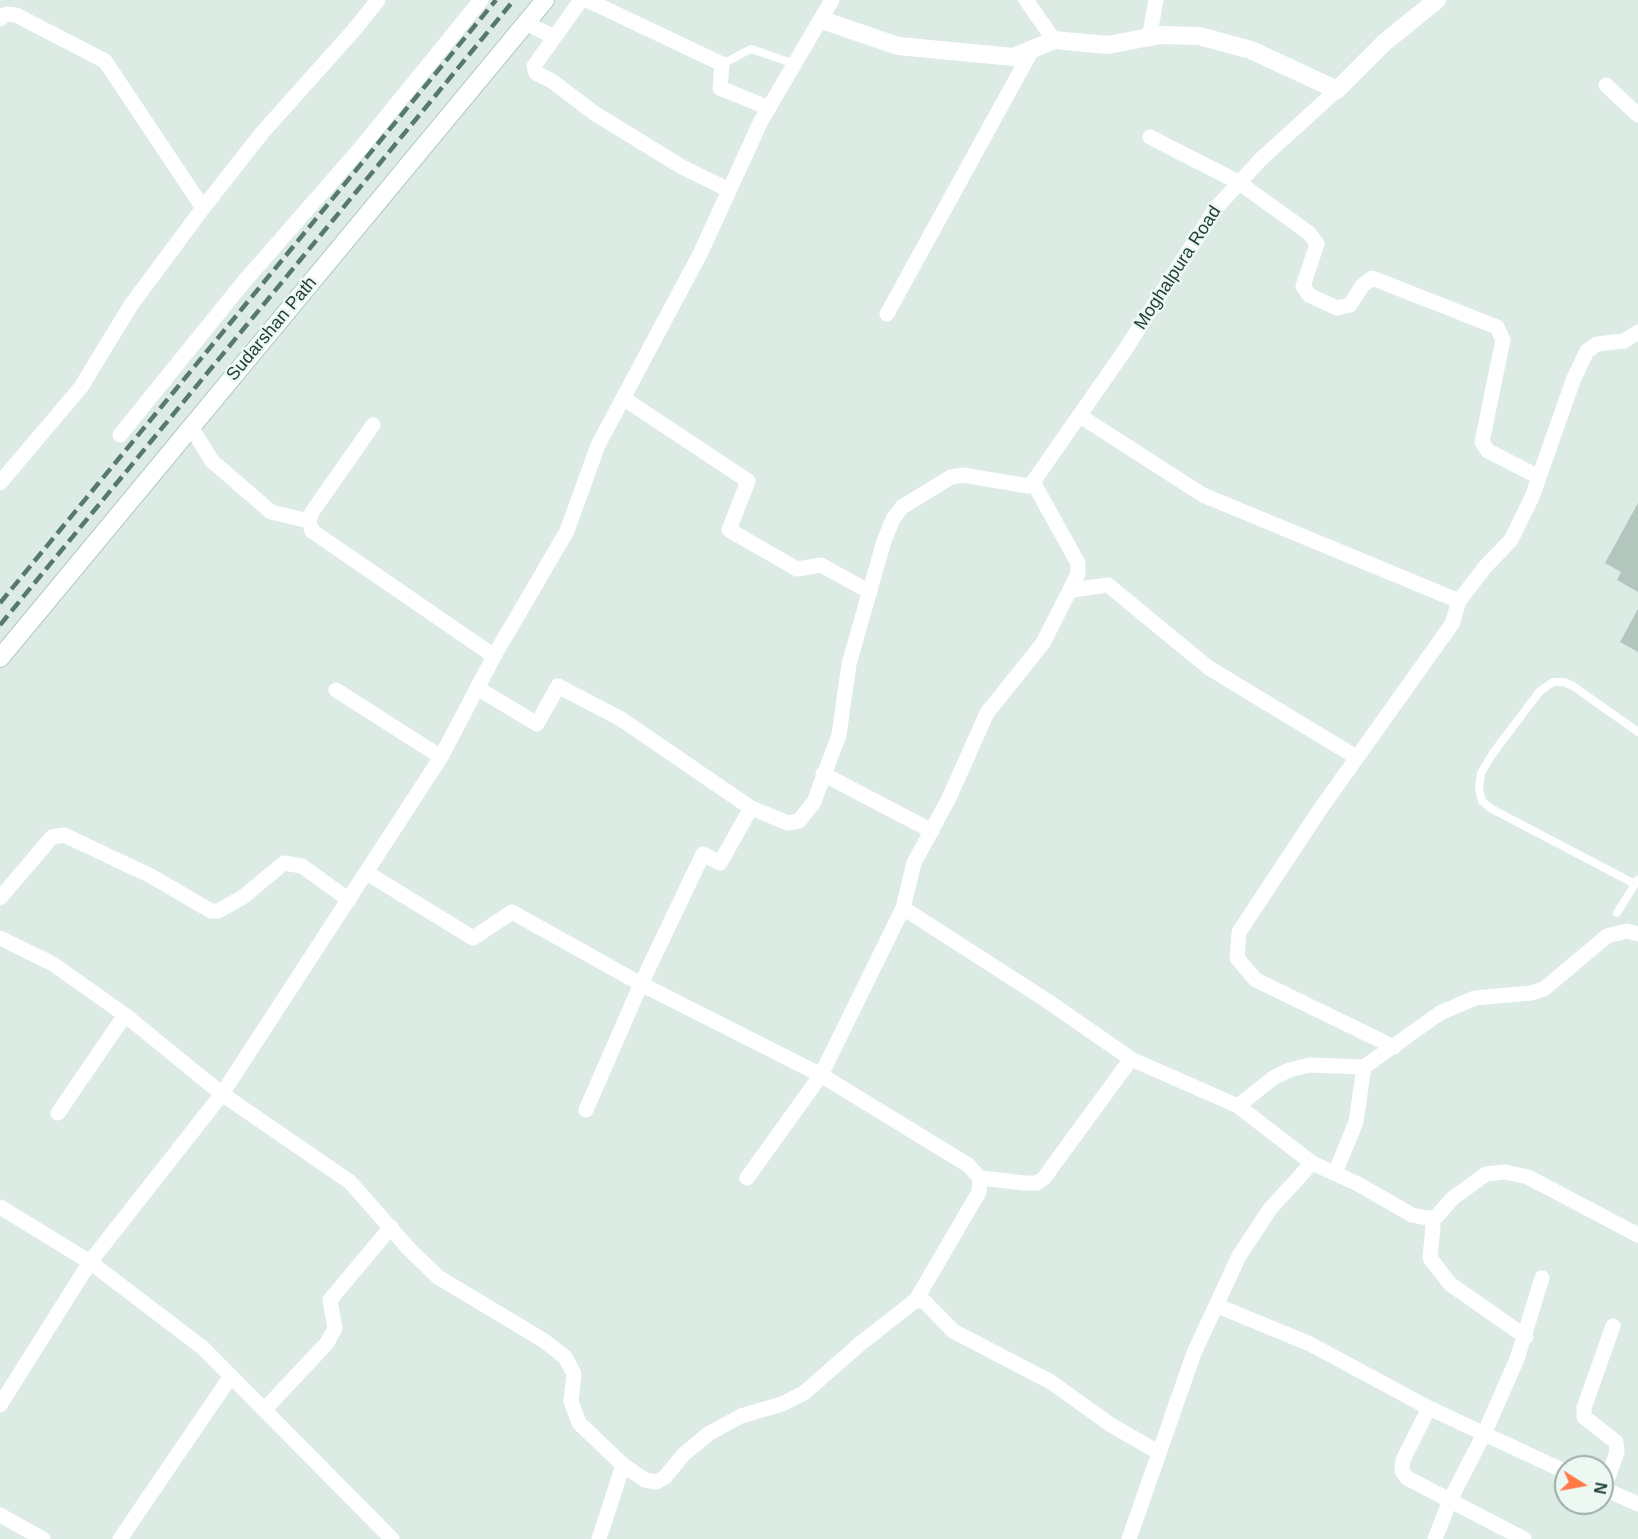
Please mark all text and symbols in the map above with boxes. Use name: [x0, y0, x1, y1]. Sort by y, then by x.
street label: Moghalpura Road: [1130, 202, 1226, 334]
street label: Sudarshan Path: [222, 273, 322, 385]
north arrow: [1554, 1455, 1614, 1515]
text: N: [1591, 1481, 1610, 1495]

